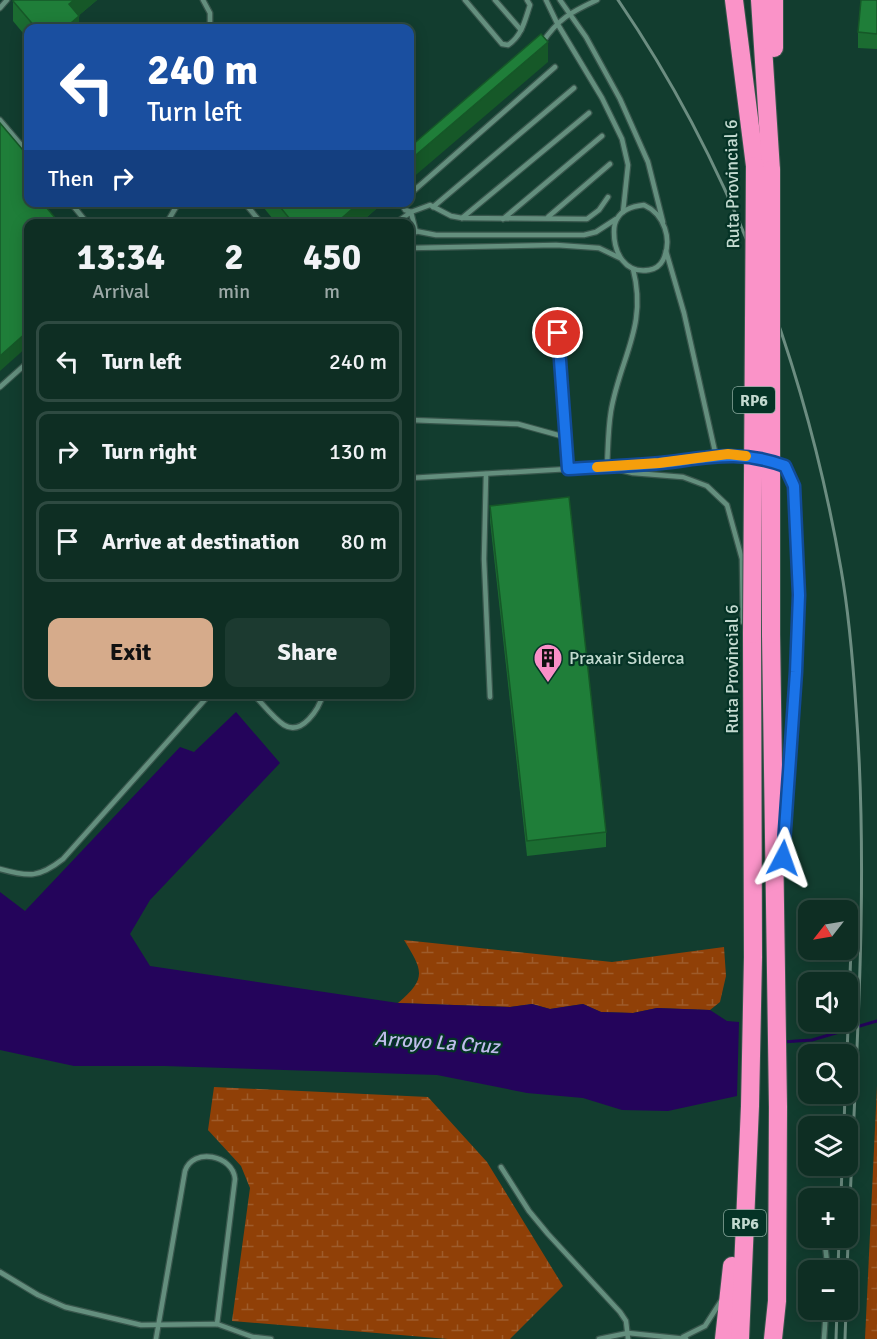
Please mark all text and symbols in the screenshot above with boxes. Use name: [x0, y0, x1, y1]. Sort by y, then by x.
text: 240 m: [147, 45, 258, 96]
icon: left: [48, 48, 126, 126]
text: Turn left: [147, 96, 242, 129]
street label: Ruta Provincial 6: [720, 119, 744, 249]
icon: right: [106, 162, 139, 195]
text: Then: [48, 165, 94, 192]
text: 13:34: [77, 235, 165, 280]
text: 2: [224, 235, 244, 280]
text: 450: [303, 235, 361, 280]
text: Arrival: [92, 279, 150, 304]
text: min: [218, 279, 250, 304]
text: m: [324, 279, 340, 304]
pin: [532, 307, 583, 358]
icon: arrive: [541, 316, 574, 349]
icon: left: [51, 345, 84, 378]
text: Turn left: [102, 348, 182, 375]
text: 240 m: [329, 348, 387, 375]
road number: RP6: [733, 387, 775, 413]
icon: right: [51, 435, 84, 468]
text: Turn right: [102, 438, 197, 465]
text: 130 m: [329, 438, 387, 465]
icon: arrive: [51, 525, 84, 558]
text: Arrive at destination: [102, 528, 299, 555]
text: 80 m: [341, 528, 387, 555]
street label: Ruta Provincial 6: [721, 604, 743, 734]
button: Exit: [48, 618, 213, 687]
button: Share: [225, 618, 390, 687]
building icon: Praxair Siderca: [532, 642, 564, 684]
place label: Praxair Siderca: [569, 647, 685, 669]
position arrow: [751, 826, 815, 890]
north arrow: [798, 900, 858, 960]
map controls: [798, 900, 858, 1320]
button: sound: [798, 972, 858, 1032]
water label: Arroyo La Cruz: [374, 1026, 502, 1059]
button: search: [798, 1044, 858, 1104]
button: layers: [798, 1116, 858, 1176]
button: +: [798, 1188, 858, 1248]
road number: RP6: [724, 1210, 766, 1236]
button: −: [798, 1260, 858, 1320]

